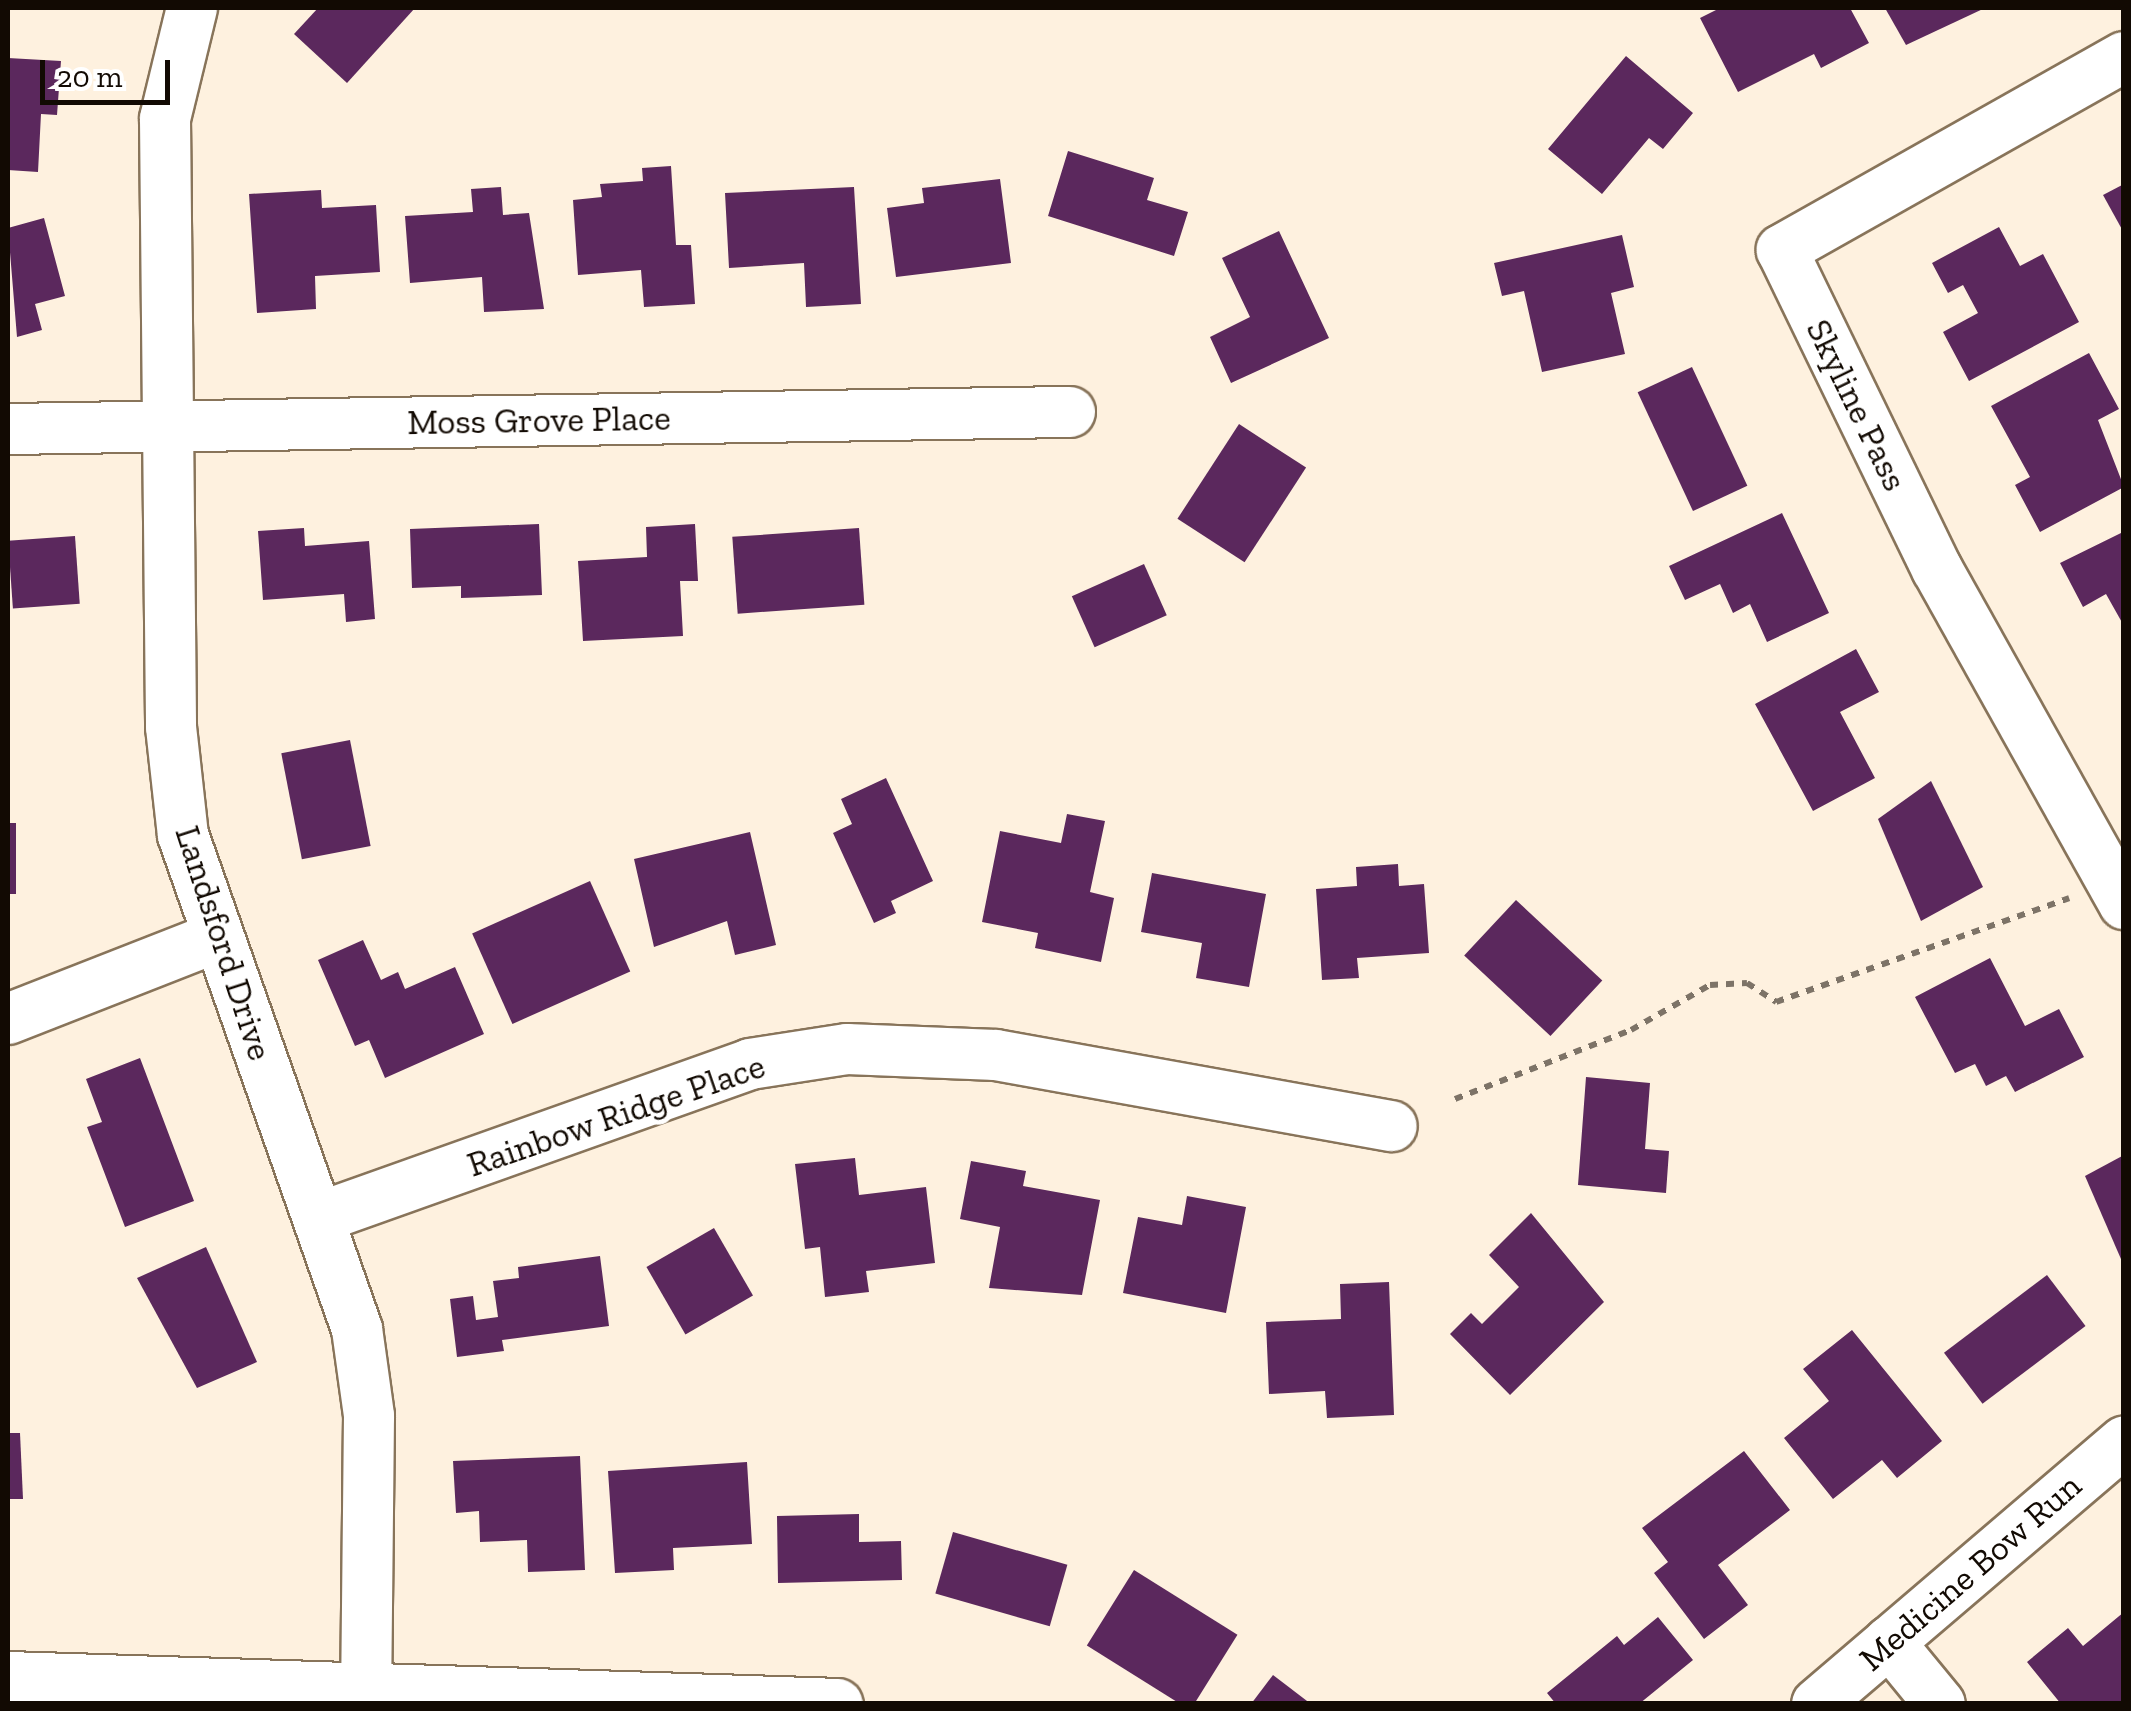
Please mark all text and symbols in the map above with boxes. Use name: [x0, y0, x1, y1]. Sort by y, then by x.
scale bar: [45, 40, 175, 102]
text: 20 m: [57, 59, 122, 95]
street label: Skyline Pass: [1798, 313, 1916, 497]
street label: Moss Grove Place: [407, 397, 671, 443]
street label: Landsford Drive: [166, 821, 282, 1065]
street label: Rainbow Ridge Place: [461, 1044, 771, 1186]
street label: Medicine Bow Run: [1850, 1464, 2090, 1680]

